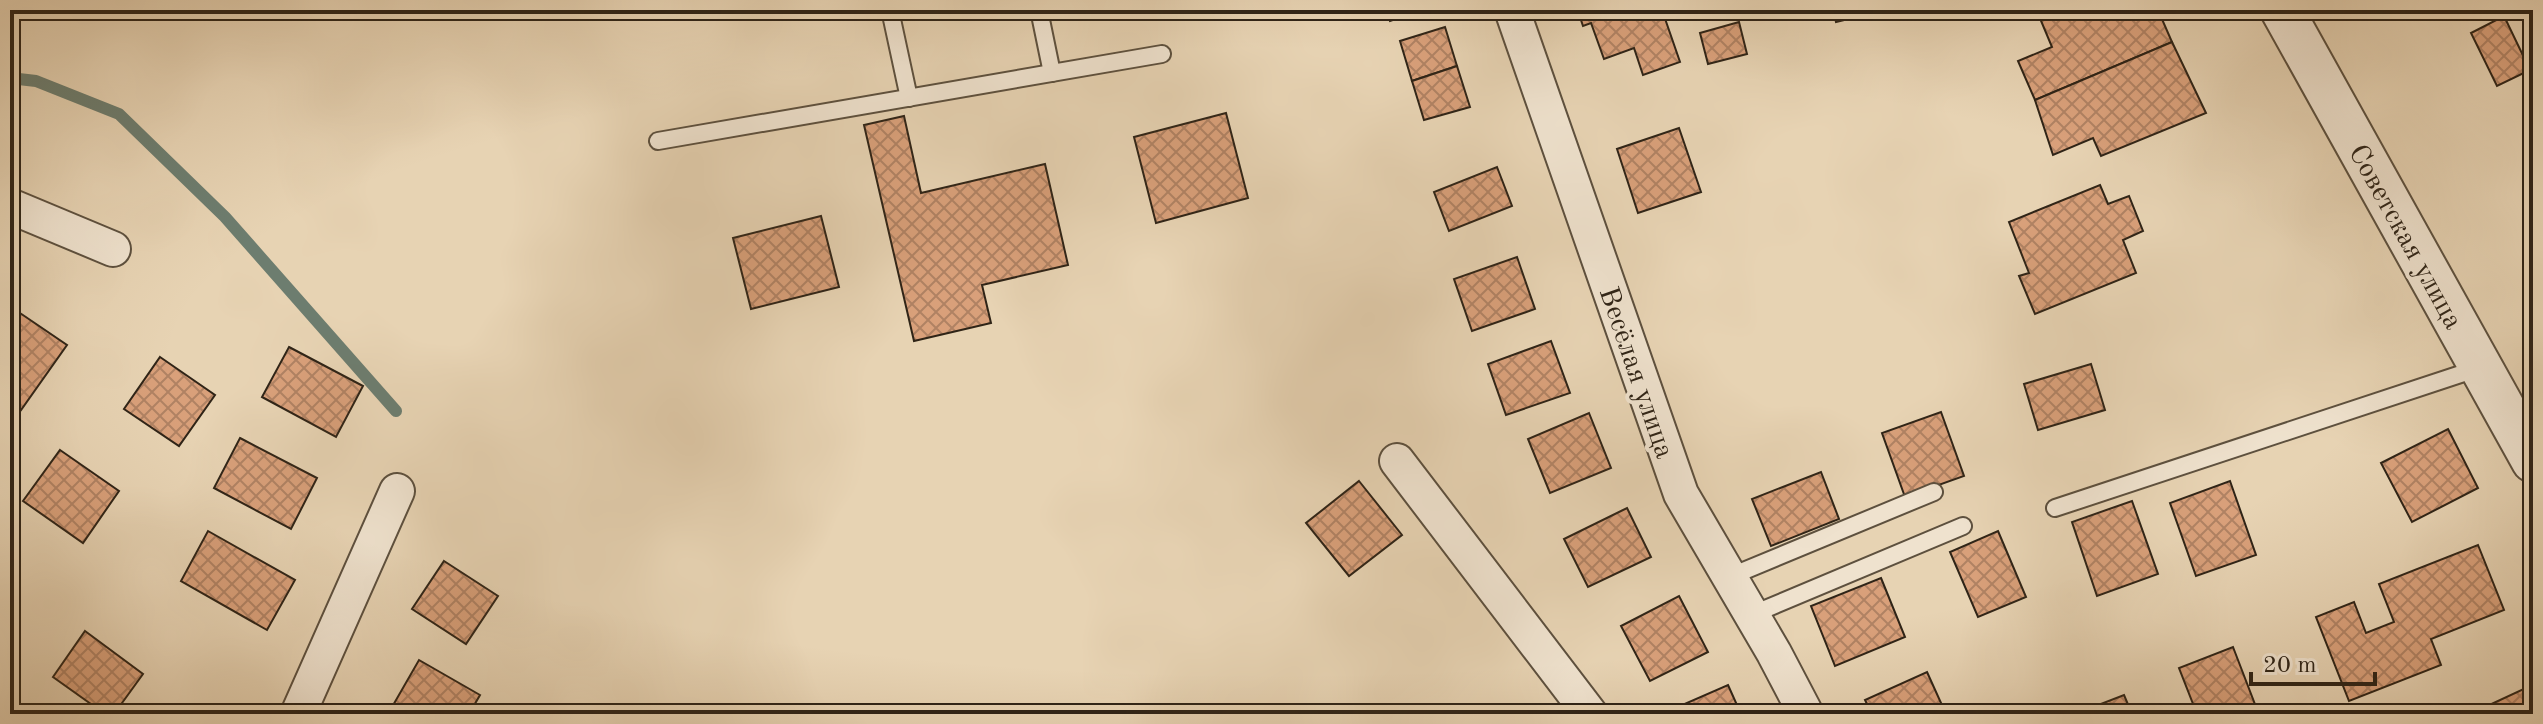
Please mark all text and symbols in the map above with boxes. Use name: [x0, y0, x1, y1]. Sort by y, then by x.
street label: Советская улица: [2342, 140, 2467, 335]
street label: Весёлая улица: [1593, 284, 1678, 462]
scale bar: [2251, 636, 2375, 686]
text: 20 m: [2263, 654, 2317, 678]

